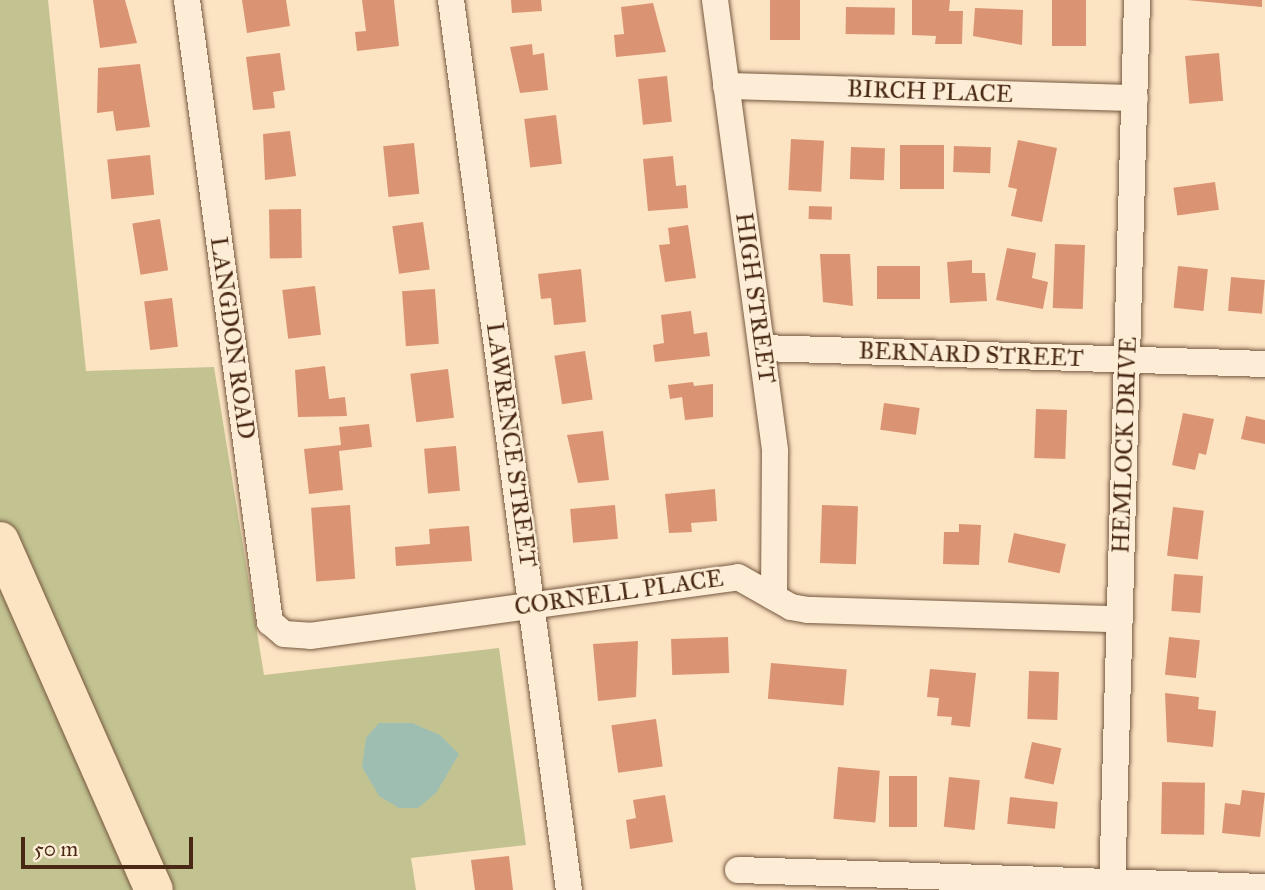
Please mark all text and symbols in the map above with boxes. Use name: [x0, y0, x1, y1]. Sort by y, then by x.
street label: BIRCH PLACE: [847, 75, 1013, 109]
street label: HIGH STREET: [729, 211, 781, 385]
street label: LANGDON ROAD: [204, 235, 260, 441]
street label: LAWRENCE STREET: [480, 321, 542, 569]
street label: HEMLOCK DRIVE: [1107, 336, 1143, 554]
street label: BERNARD STREET: [858, 337, 1084, 373]
street label: CORNELL PLACE: [513, 564, 725, 622]
scale bar: [24, 824, 196, 868]
text: 50 m: [34, 836, 78, 862]

